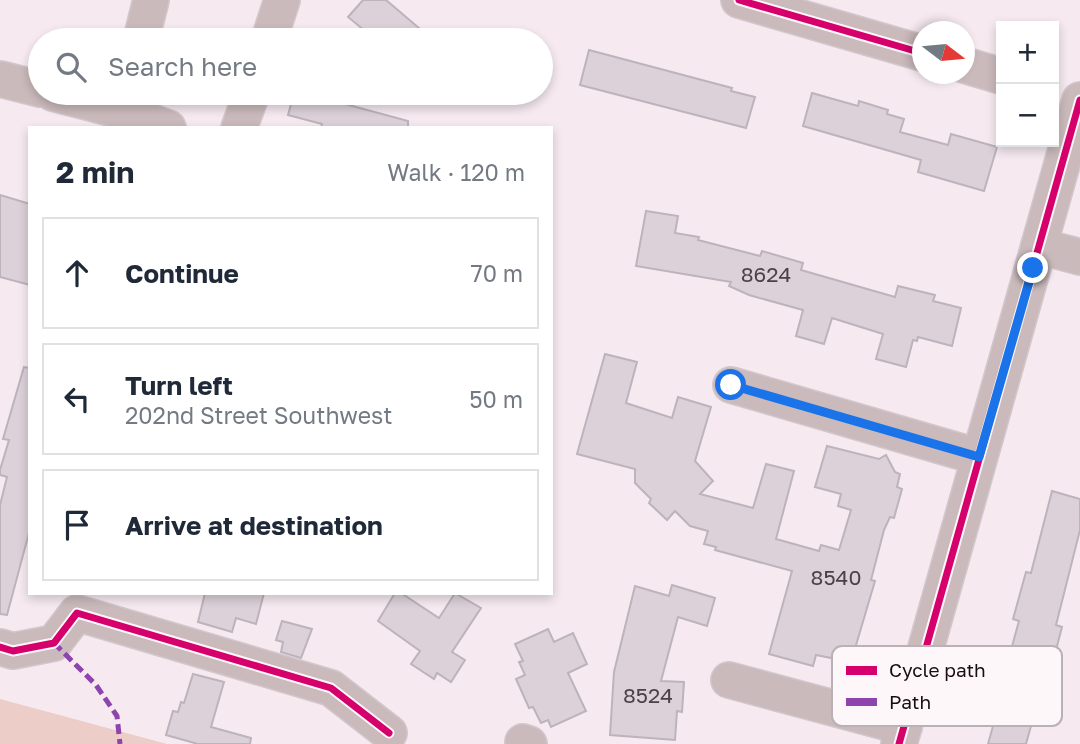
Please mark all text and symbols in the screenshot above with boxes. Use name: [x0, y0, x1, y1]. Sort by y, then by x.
north arrow: [912, 21, 975, 84]
map controls: [996, 21, 1059, 147]
button: +: [996, 21, 1059, 84]
search box: [28, 28, 553, 105]
icon: search: [52, 48, 90, 86]
text: Search here: [108, 51, 257, 82]
button: −: [996, 84, 1059, 147]
text: 2 min: [56, 154, 134, 190]
text: Walk · 120 m: [387, 158, 525, 186]
route end: [1017, 252, 1048, 283]
icon: ahead: [58, 254, 96, 292]
text: Continue: [125, 258, 239, 289]
text: 70 m: [470, 259, 523, 287]
house number: 8624: [741, 261, 791, 287]
route start: [715, 369, 746, 400]
text: Turn left: [125, 370, 233, 401]
icon: left: [58, 380, 96, 418]
text: 50 m: [469, 385, 523, 413]
text: 202nd Street Southwest: [125, 401, 393, 429]
icon: arrive: [58, 506, 96, 544]
text: Arrive at destination: [125, 510, 383, 541]
house number: 8540: [811, 564, 861, 590]
legend: [832, 646, 1062, 726]
text: Cycle path: [889, 658, 986, 681]
house number: 8524: [623, 682, 673, 708]
text: Path: [889, 690, 931, 713]

